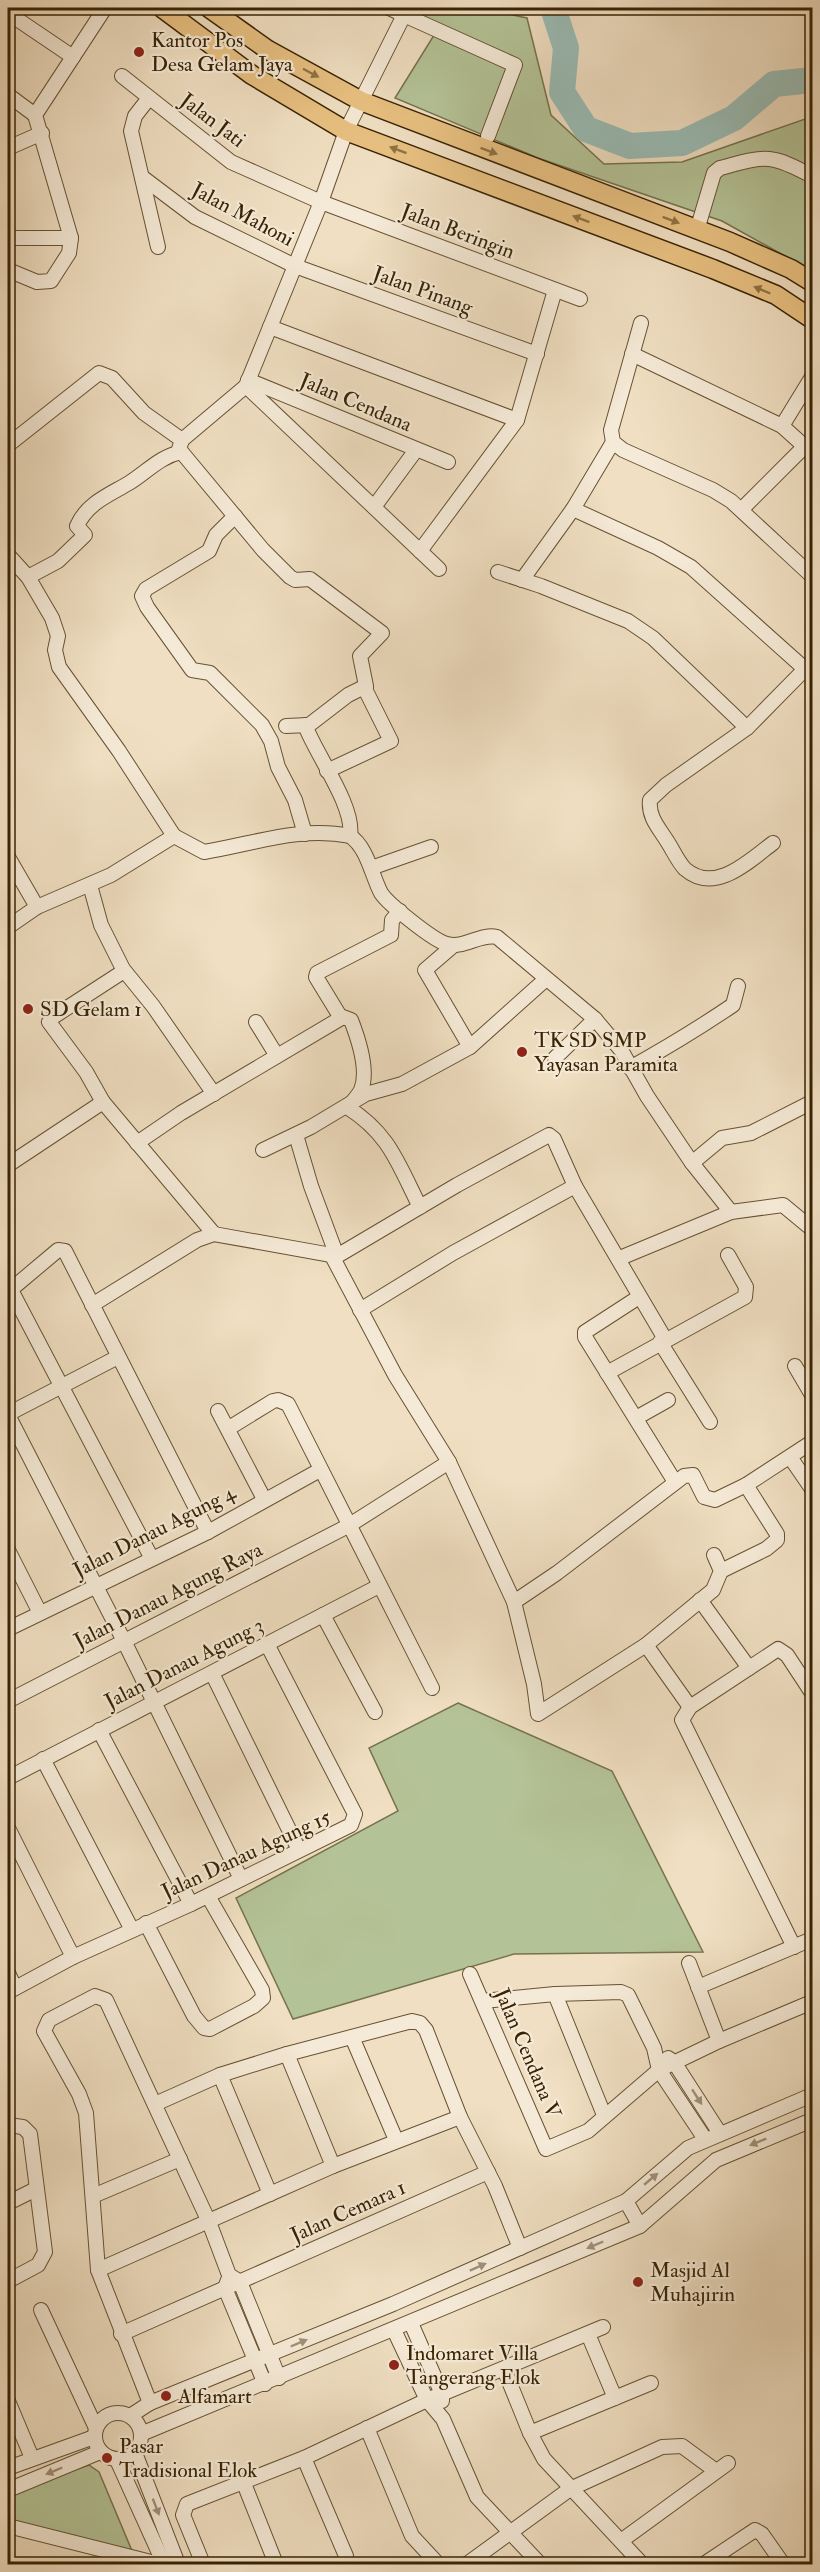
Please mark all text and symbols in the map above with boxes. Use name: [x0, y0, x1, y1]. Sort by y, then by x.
place label: Kantor Pos Desa Gelam Jaya: [151, 27, 293, 78]
marker: Kantor Pos Desa Gelam Jaya: [132, 45, 146, 59]
one-way arrow: [302, 68, 319, 78]
street label: Jalan Jati: [174, 86, 251, 154]
one-way arrow: [389, 145, 407, 155]
one-way arrow: [480, 147, 498, 156]
street label: Jalan Mahoni: [186, 176, 299, 253]
street label: Jalan Beringin: [396, 197, 519, 266]
one-way arrow: [571, 214, 589, 224]
one-way arrow: [662, 215, 680, 225]
street label: Jalan Pinang: [368, 260, 477, 321]
one-way arrow: [753, 285, 771, 295]
street label: Jalan Cendana: [295, 366, 416, 438]
place label: SD Gelam 1: [40, 996, 142, 1023]
marker: SD Gelam 1: [21, 1002, 35, 1016]
place label: TK SD SMP Yayasan Paramita: [534, 1027, 678, 1078]
marker: TK SD SMP Yayasan Paramita: [515, 1045, 529, 1059]
street label: Jalan Danau Agung 4: [68, 1478, 241, 1584]
street label: Jalan Danau Agung Raya: [69, 1536, 267, 1655]
street label: Jalan Danau Agung 3: [99, 1612, 268, 1716]
street label: Jalan Danau Agung 15: [156, 1803, 336, 1906]
street label: Jalan Cendana V: [488, 1983, 568, 2123]
one-way arrow: [691, 2089, 702, 2105]
one-way arrow: [749, 2137, 767, 2147]
one-way arrow: [643, 2173, 658, 2186]
street label: Jalan Cemara 1: [285, 2174, 410, 2249]
one-way arrow: [586, 2240, 604, 2250]
place label: Masjid Al Muhajirin: [650, 2257, 735, 2308]
one-way arrow: [470, 2262, 487, 2271]
marker: Masjid Al Muhajirin: [631, 2275, 645, 2289]
one-way arrow: [290, 2338, 308, 2348]
place label: Indomaret Villa Tangerang Elok: [406, 2340, 540, 2391]
marker: Indomaret Villa Tangerang Elok: [387, 2358, 401, 2372]
place label: Alfamart: [177, 2383, 252, 2410]
marker: Alfamart: [159, 2389, 173, 2403]
place label: Pasar Tradisional Elok: [119, 2433, 257, 2484]
marker: Pasar Tradisional Elok: [100, 2451, 114, 2465]
one-way arrow: [45, 2467, 63, 2476]
one-way arrow: [152, 2498, 161, 2516]

